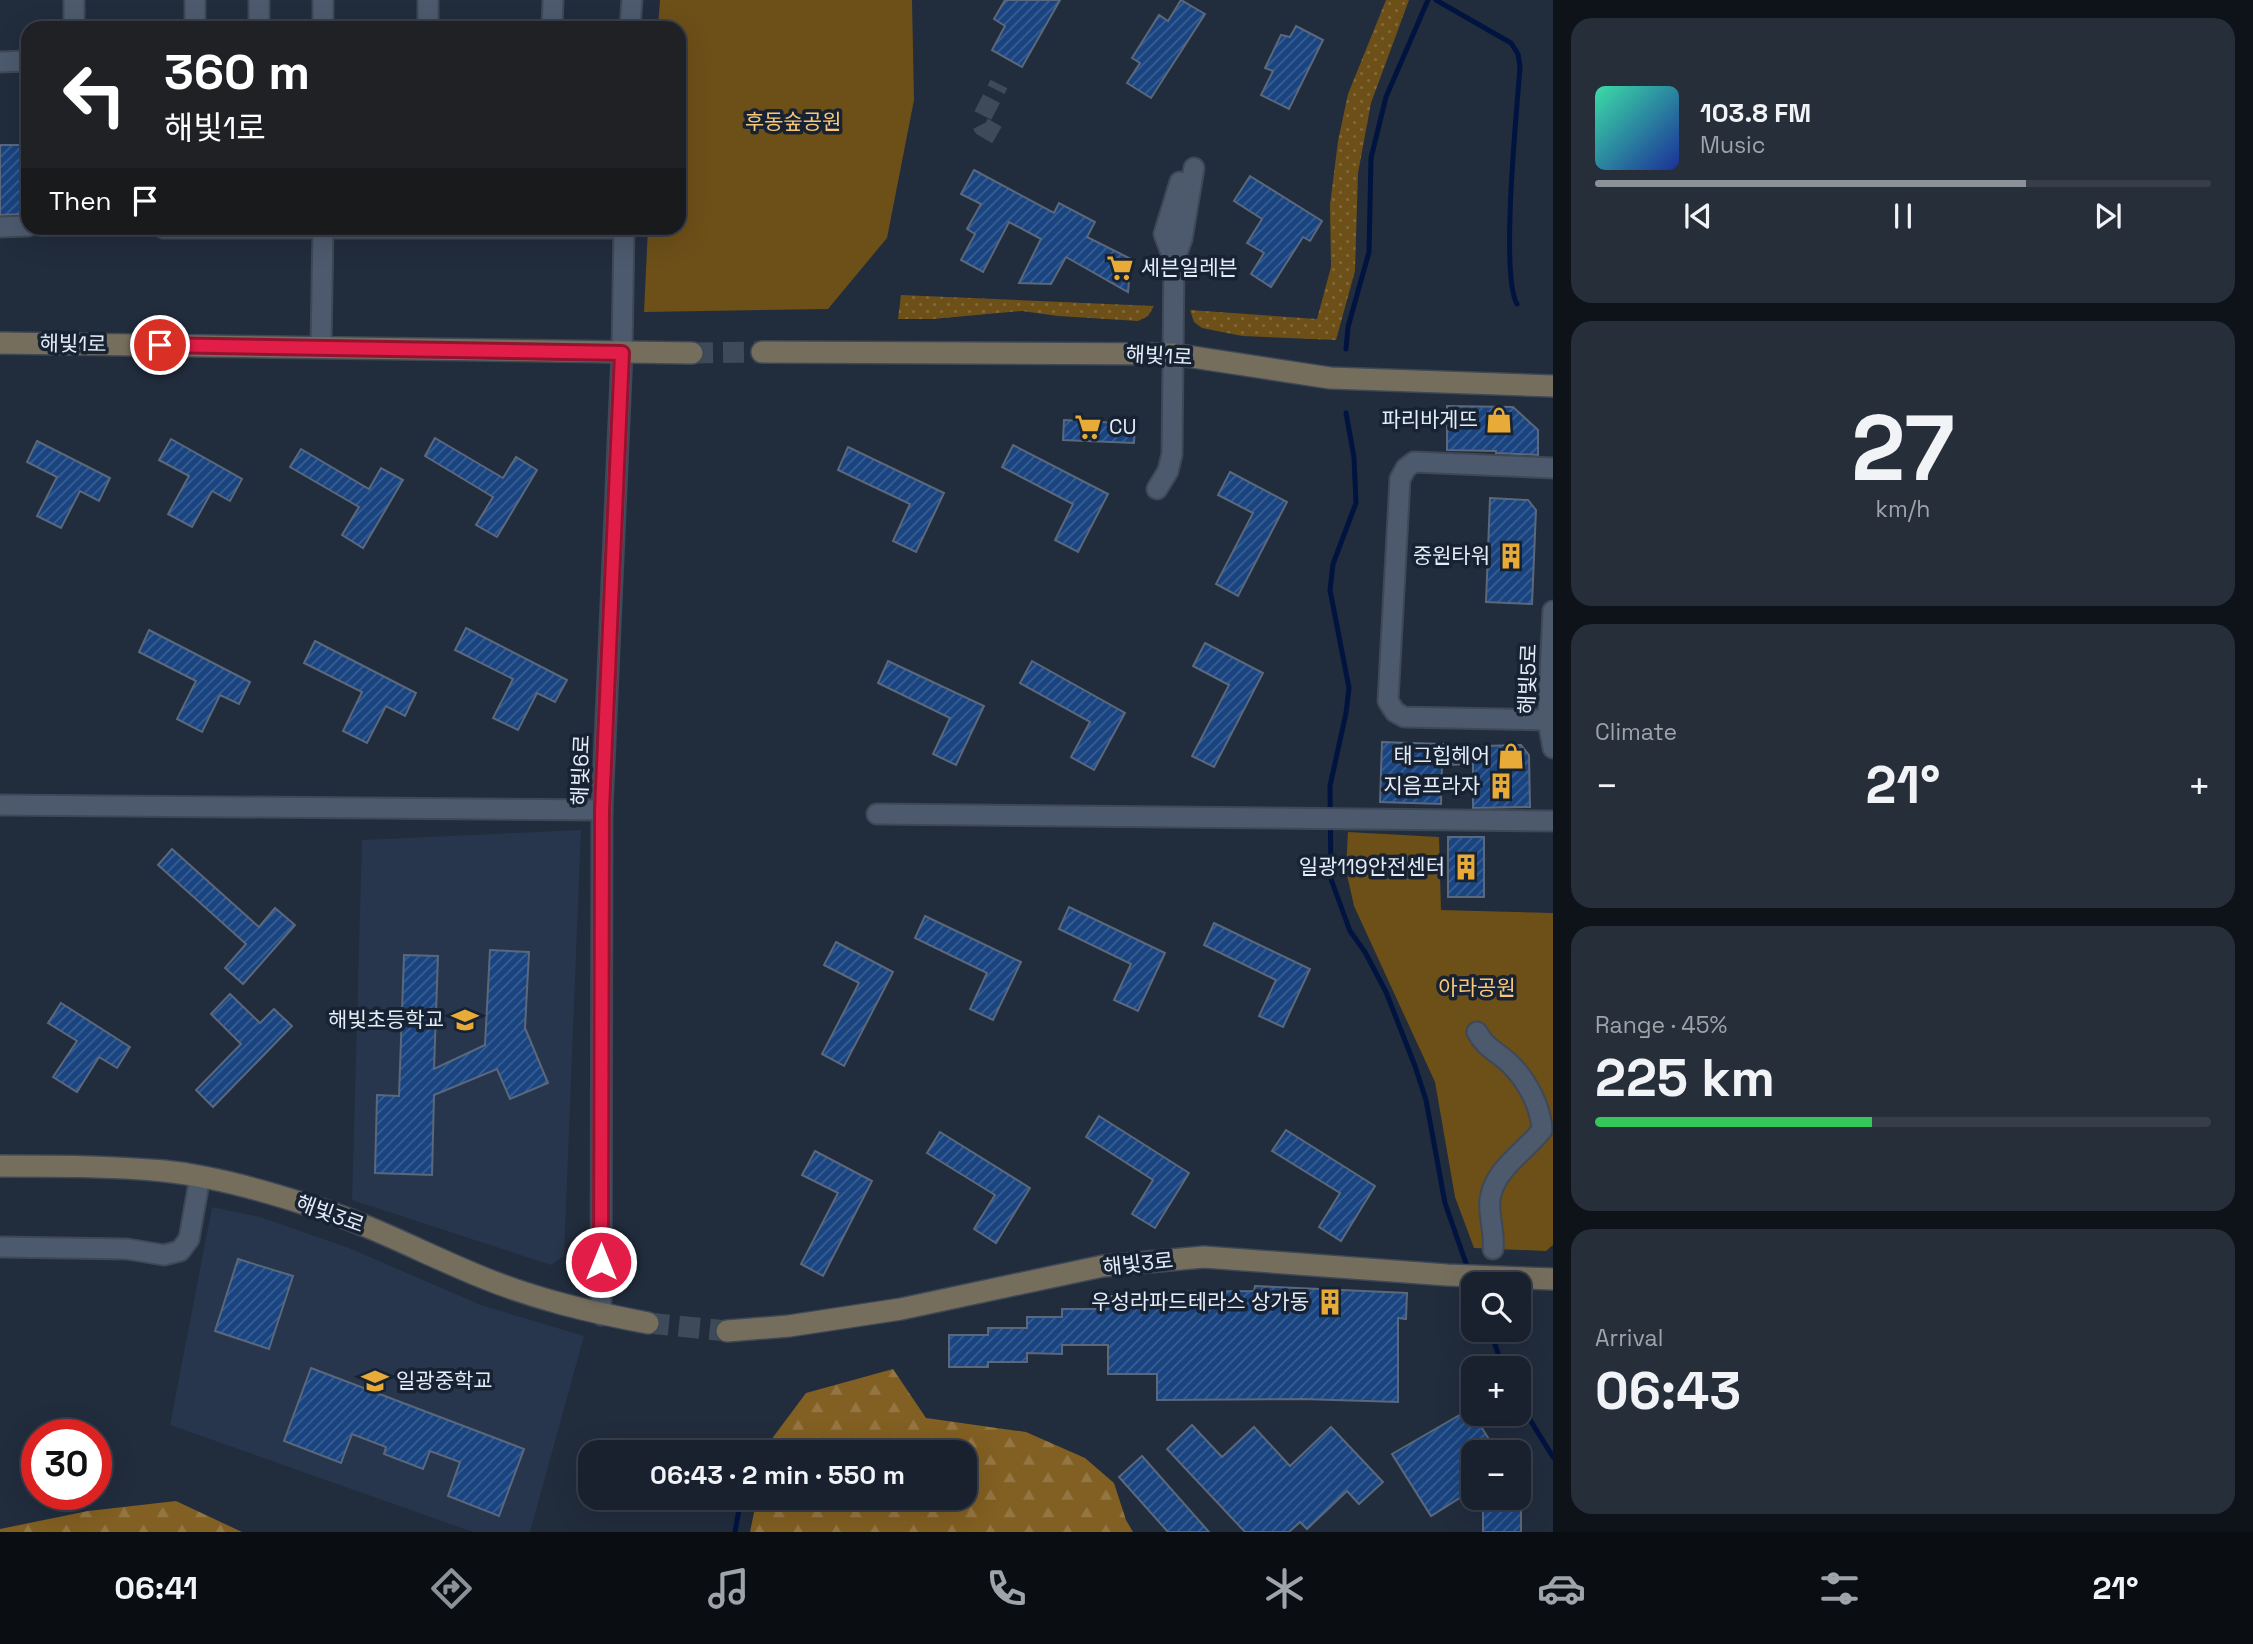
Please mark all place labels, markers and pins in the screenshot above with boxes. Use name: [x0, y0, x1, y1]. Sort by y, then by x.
supermarket icon: 세븐일레븐: [1105, 253, 1135, 283]
place label: 세븐일레븐: [1141, 254, 1238, 281]
pin: [130, 315, 190, 375]
shop icon: 파리바게뜨: [1484, 405, 1514, 435]
place label: 파리바게뜨: [1381, 406, 1478, 433]
supermarket icon: CU: [1073, 412, 1103, 442]
place label: CU: [1109, 413, 1136, 440]
building icon: 중원타워: [1496, 541, 1526, 571]
place label: 중원타워: [1413, 542, 1490, 569]
shop icon: 태그힙헤어: [1496, 741, 1526, 771]
place label: 태그힙헤어: [1393, 742, 1490, 769]
building icon: 지음프라자: [1486, 771, 1516, 801]
place label: 지음프라자: [1383, 772, 1480, 799]
building icon: 일광119안전센터: [1451, 852, 1481, 882]
place label: 일광119안전센터: [1299, 853, 1445, 880]
school or university icon: 해빛초등학교: [450, 1005, 480, 1035]
place label: 해빛초등학교: [328, 1006, 444, 1033]
building icon: 우성라파드테라스 상가동: [1315, 1287, 1345, 1317]
place label: 우성라파드테라스 상가동: [1091, 1288, 1309, 1315]
school or university icon: 일광중학교: [360, 1366, 390, 1396]
place label: 일광중학교: [396, 1367, 493, 1394]

